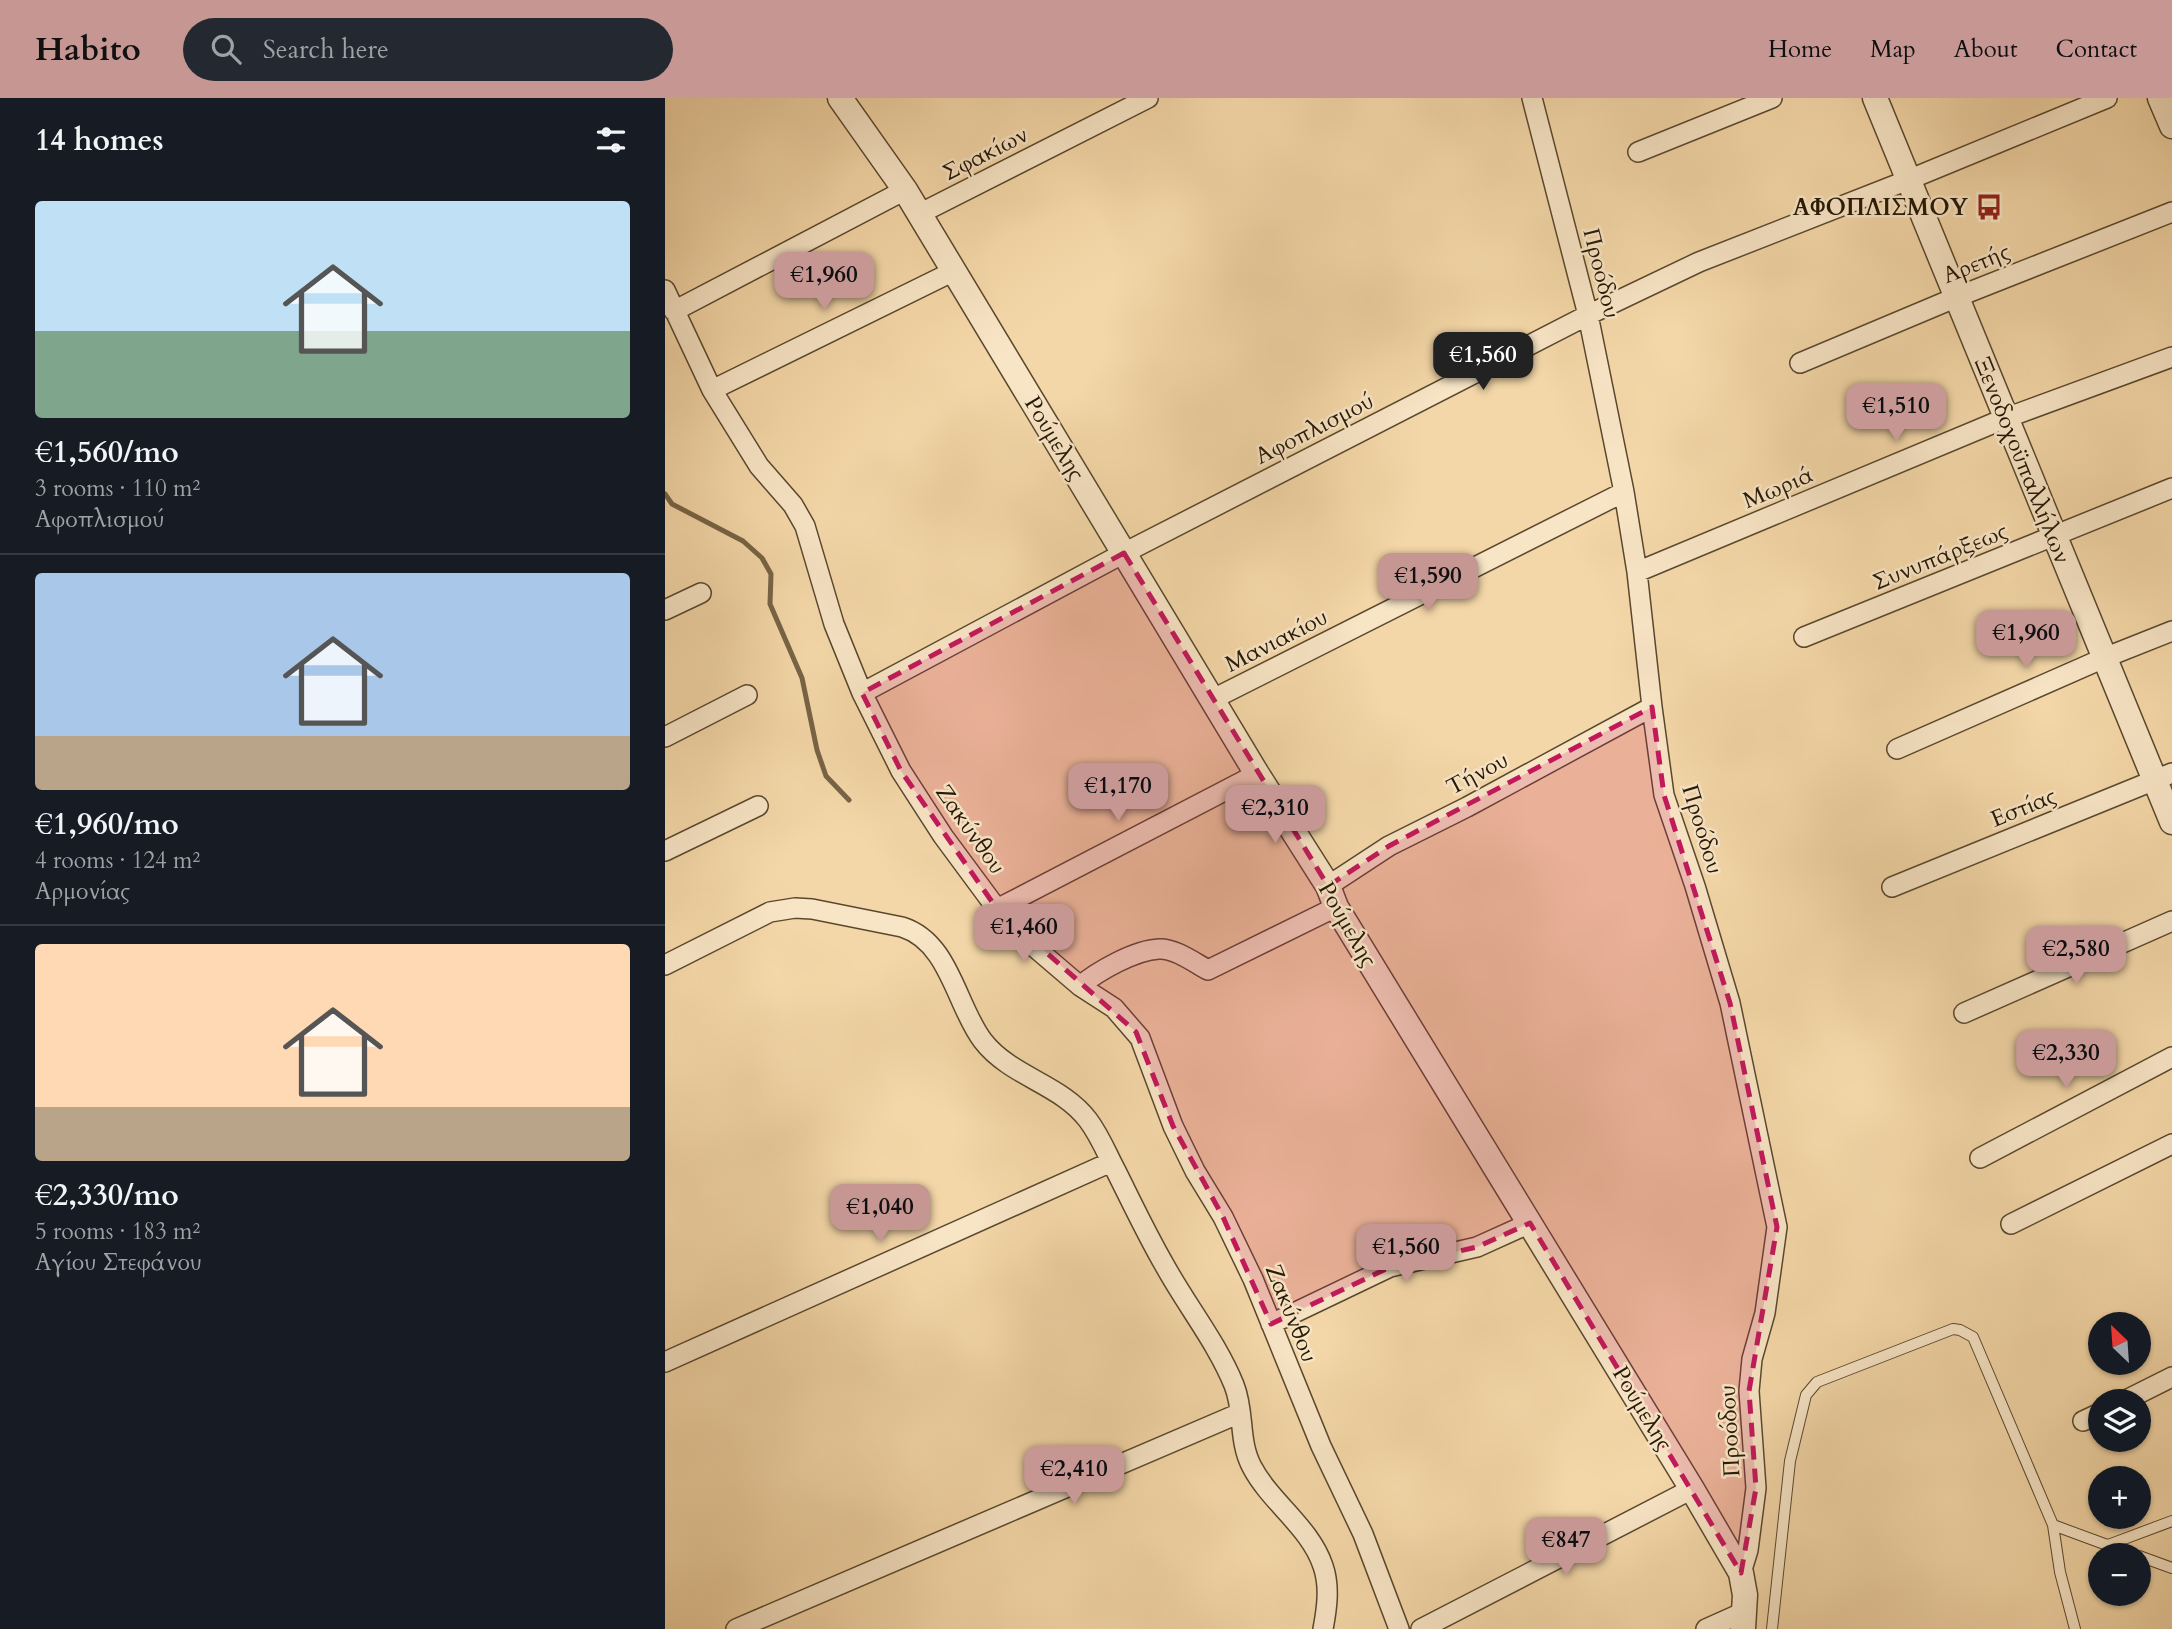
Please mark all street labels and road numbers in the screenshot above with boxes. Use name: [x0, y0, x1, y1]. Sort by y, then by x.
street label: Σφακίων: [937, 119, 1033, 188]
street label: Προόδου: [1575, 225, 1628, 321]
street label: Αρετής: [1938, 236, 2015, 291]
street label: Ξενοδοχοϋπαλλήλων: [1967, 353, 2078, 568]
street label: Αφοπλισμού: [1250, 385, 1379, 472]
street label: Ρούμελης: [1017, 390, 1092, 486]
street label: Μωριά: [1738, 459, 1818, 516]
street label: Συνυπάρξεως: [1868, 515, 2012, 598]
street label: Μανιακίου: [1220, 601, 1333, 680]
street label: Τήνου: [1441, 744, 1514, 803]
street label: Ζακύνθου: [928, 778, 1013, 880]
street label: Εστίας: [1986, 780, 2061, 835]
street label: Προόδου: [1674, 781, 1731, 878]
street label: Ρούμελης: [1311, 876, 1384, 973]
street label: Ζακύνθου: [1258, 1260, 1325, 1367]
street label: Ρούμελης: [1605, 1360, 1680, 1456]
street label: Προόδου: [1712, 1384, 1747, 1478]

